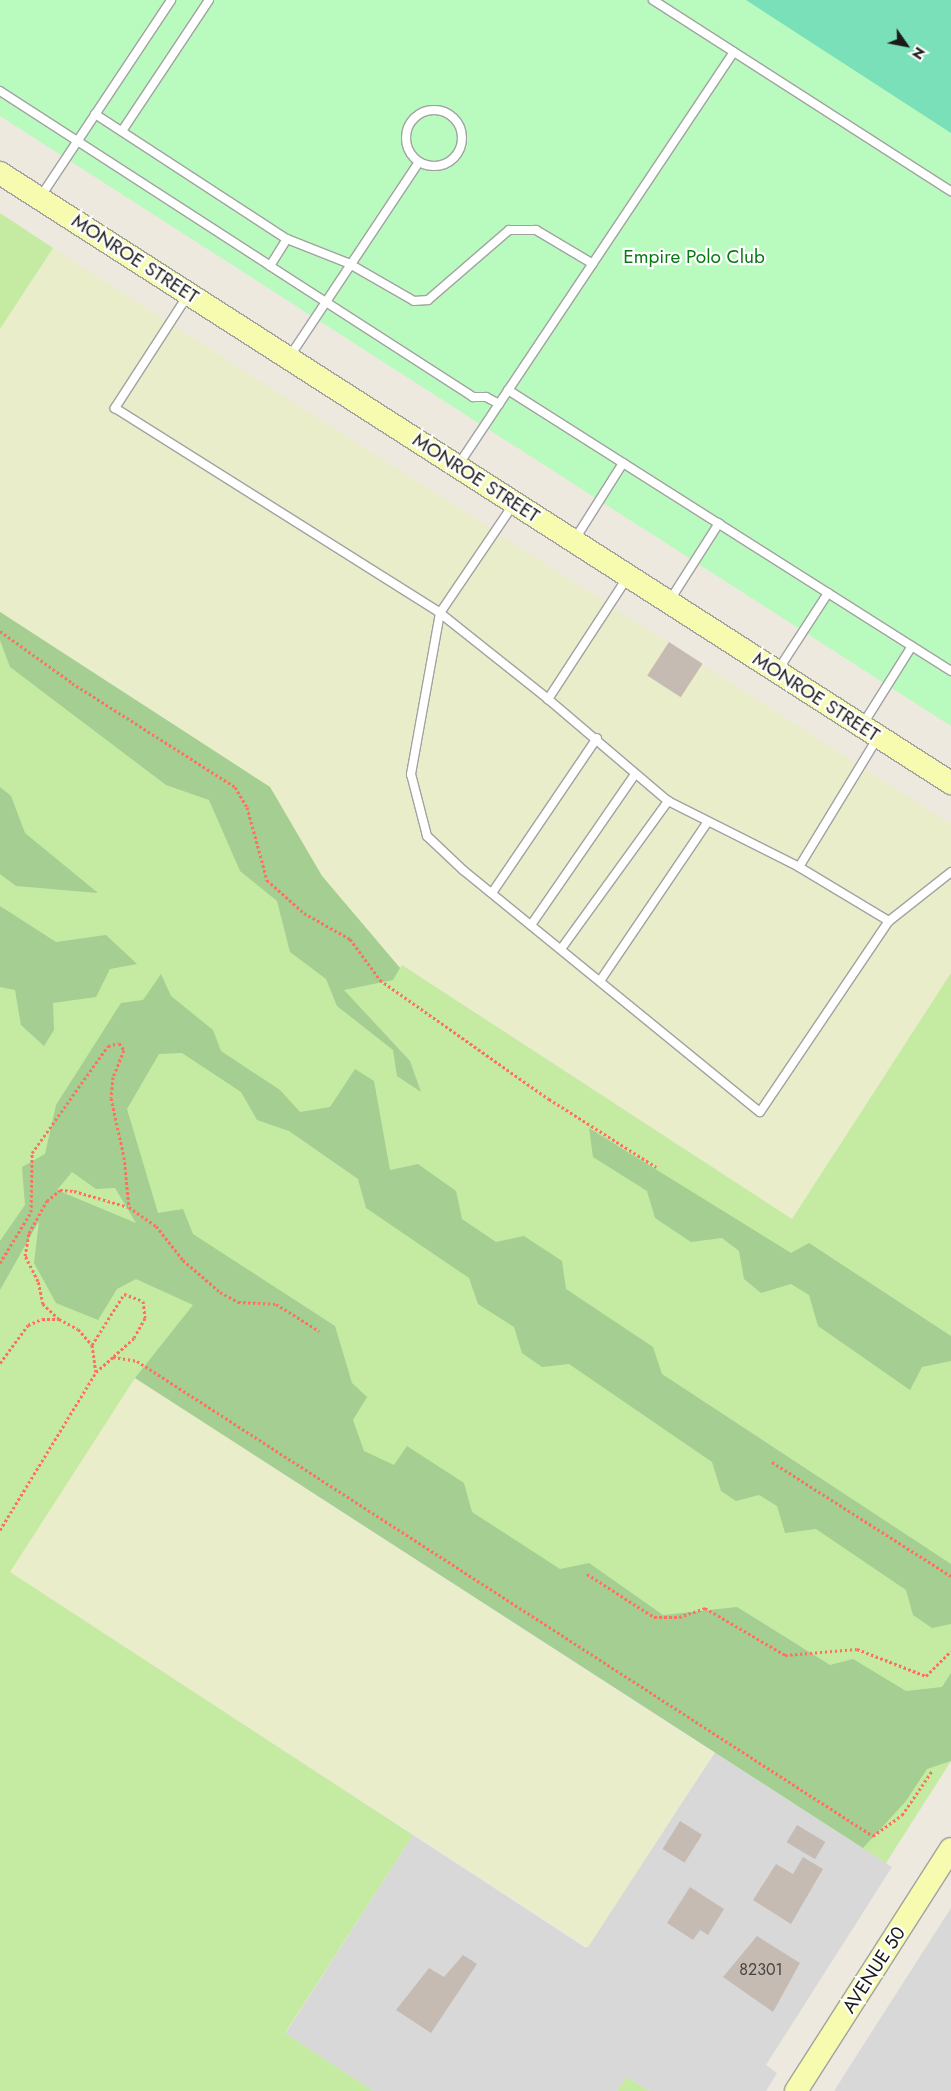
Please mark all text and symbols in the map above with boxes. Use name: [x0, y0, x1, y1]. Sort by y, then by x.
north arrow: [881, 20, 931, 70]
text: N: [907, 43, 930, 63]
street label: MONROE STREET: [67, 210, 203, 308]
park label: Empire Polo Club: [623, 246, 765, 268]
street label: MONROE STREET: [408, 429, 544, 527]
street label: MONROE STREET: [748, 648, 884, 746]
street label: AVENUE 50: [838, 1922, 910, 2018]
house number: 82301: [739, 1960, 783, 1980]

